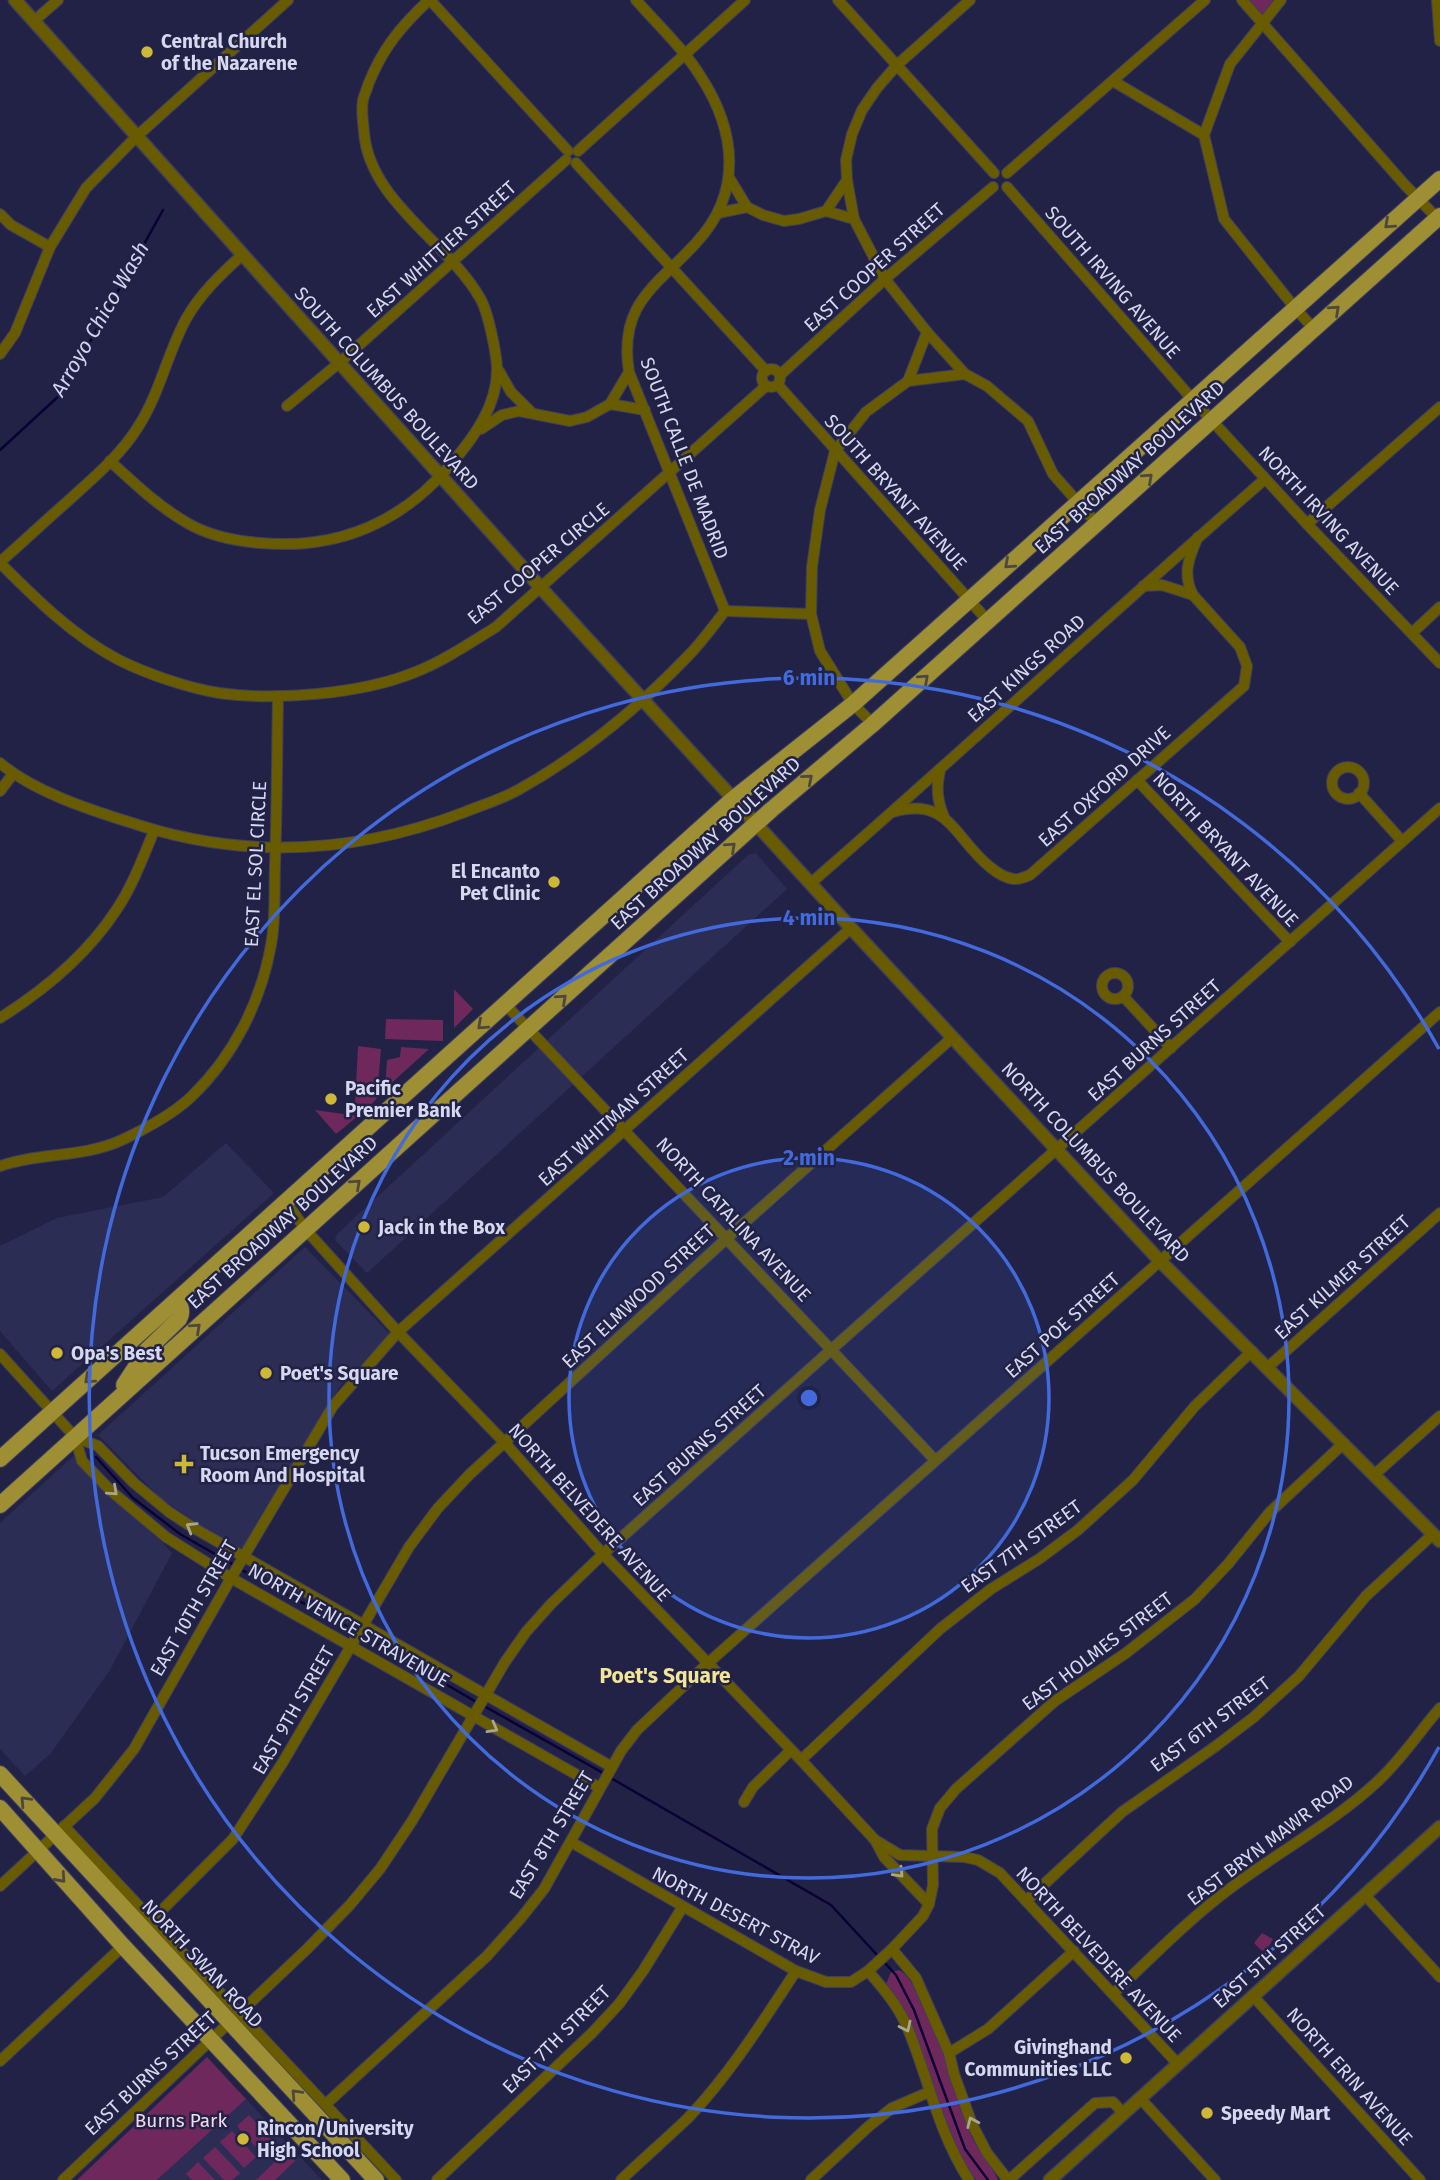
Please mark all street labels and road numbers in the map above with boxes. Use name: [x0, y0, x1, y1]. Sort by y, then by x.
street label: EAST WHITTIER STREET: [362, 176, 521, 323]
street label: EAST COOPER STREET: [799, 198, 950, 337]
street label: SOUTH IRVING AVENUE: [1040, 202, 1185, 363]
street label: SOUTH COLUMBUS BOULEVARD: [289, 282, 484, 494]
street label: SOUTH CALLE DE MADRID: [635, 354, 734, 562]
street label: EAST BROADWAY BOULEVARD: [1030, 376, 1229, 559]
street label: SOUTH BRYANT AVENUE: [820, 410, 972, 575]
street label: NORTH IRVING AVENUE: [1254, 441, 1404, 600]
street label: EAST COOPER CIRCLE: [463, 497, 614, 629]
street label: EAST KINGS ROAD: [963, 610, 1090, 727]
street label: EAST OXFORD DRIVE: [1033, 721, 1175, 852]
street label: EAST BROADWAY BOULEVARD: [606, 752, 805, 935]
street label: NORTH BRYANT AVENUE: [1148, 767, 1303, 931]
street label: EAST EL SOL CIRCLE: [240, 780, 271, 948]
street label: EAST BURNS STREET: [1083, 974, 1226, 1106]
street label: EAST WHITMAN STREET: [533, 1044, 693, 1191]
street label: NORTH COLUMBUS BOULEVARD: [997, 1057, 1195, 1267]
street label: EAST BROADWAY BOULEVARD: [183, 1131, 382, 1314]
street label: NORTH CATALINA AVENUE: [651, 1132, 816, 1306]
street label: EAST KILMER STREET: [1270, 1210, 1415, 1344]
street label: EAST ELMWOOD STREET: [557, 1219, 720, 1373]
street label: EAST POE STREET: [1000, 1268, 1125, 1383]
street label: EAST BURNS STREET: [628, 1379, 771, 1511]
street label: NORTH BELVEDERE AVENUE: [504, 1419, 676, 1606]
street label: EAST 7TH STREET: [956, 1495, 1086, 1598]
street label: EAST 10TH STREET: [145, 1536, 242, 1680]
street label: NORTH VENICE STRAVENUE: [244, 1558, 453, 1693]
street label: EAST HOLMES STREET: [1017, 1587, 1177, 1716]
street label: EAST 9TH STREET: [247, 1642, 340, 1779]
street label: EAST 6TH STREET: [1146, 1672, 1275, 1777]
street label: EAST 8TH STREET: [504, 1767, 599, 1903]
street label: EAST BRYN MAWR ROAD: [1183, 1770, 1358, 1910]
street label: NORTH DESERT STRAV: [648, 1862, 824, 1969]
street label: NORTH BELVEDERE AVENUE: [1011, 1862, 1186, 2047]
street label: NORTH SWAN ROAD: [137, 1894, 268, 2032]
street label: EAST 5TH STREET: [1208, 1900, 1331, 2013]
street label: EAST 7TH STREET: [497, 1980, 615, 2098]
street label: NORTH ERIN AVENUE: [1282, 2003, 1418, 2150]
street label: EAST BURNS STREET: [80, 2006, 221, 2140]

